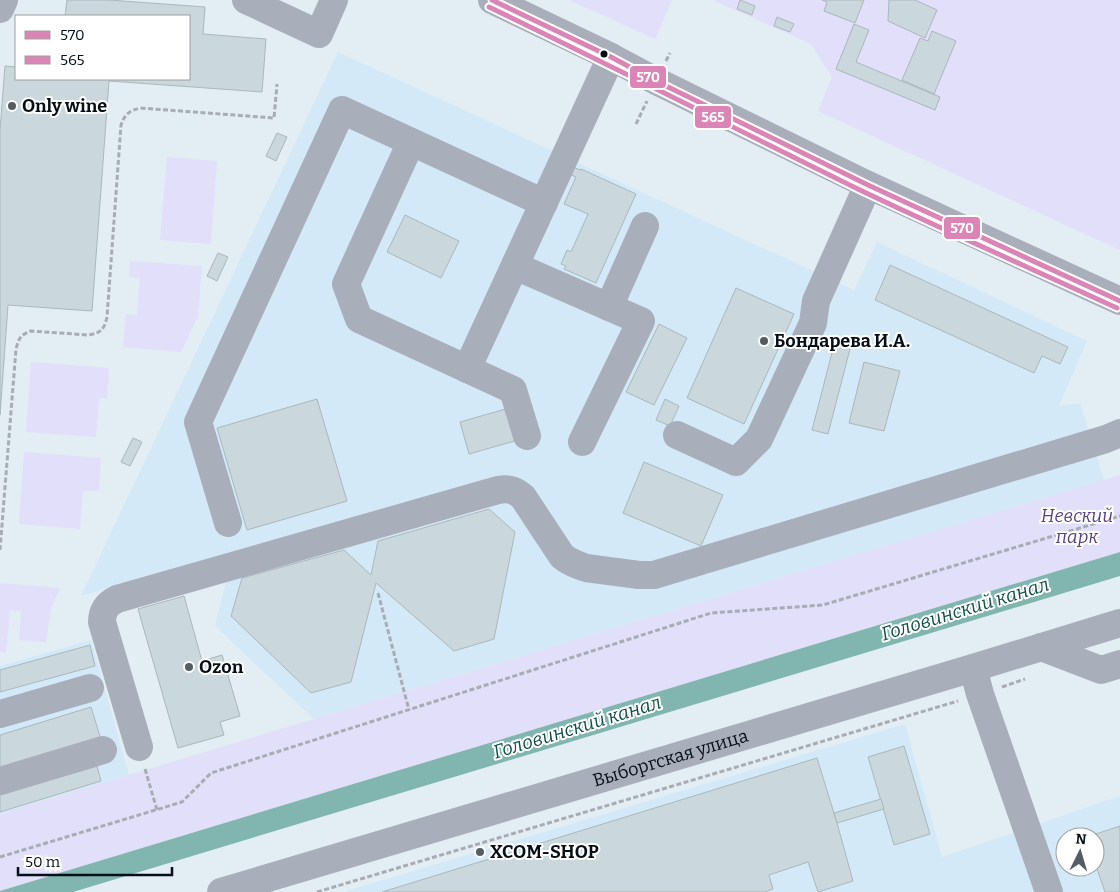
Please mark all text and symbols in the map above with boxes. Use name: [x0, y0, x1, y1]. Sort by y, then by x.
legend: [15, 15, 190, 80]
text: 570: [60, 26, 85, 44]
unlabelled marker: [599, 49, 609, 59]
text: 565: [60, 51, 85, 69]
line badge: 570: [629, 65, 667, 89]
text: 570: [636, 69, 660, 86]
place label: Only wine: [22, 95, 107, 117]
marker: Only wine: [6, 100, 18, 112]
line badge: 565: [694, 105, 732, 129]
text: 565: [701, 109, 725, 126]
line badge: 570: [943, 216, 981, 240]
text: 570: [950, 220, 974, 237]
place label: Бондарева И.А.: [774, 330, 910, 352]
marker: Бондарева И.А.: [758, 335, 770, 347]
park label: Невский парк: [1041, 505, 1113, 548]
water label: Головинский канал: [878, 573, 1052, 645]
place label: Ozon: [199, 656, 244, 678]
marker: Ozon: [183, 661, 195, 673]
water label: Головинский канал: [490, 691, 664, 763]
street label: Выборгская улица: [590, 725, 751, 792]
north arrow: [1055, 827, 1105, 877]
text: N: [1075, 831, 1087, 849]
place label: XCOM-SHOP: [490, 841, 599, 863]
scale bar: [18, 844, 171, 876]
marker: XCOM-SHOP: [474, 846, 486, 858]
text: 50 m: [25, 853, 61, 871]

